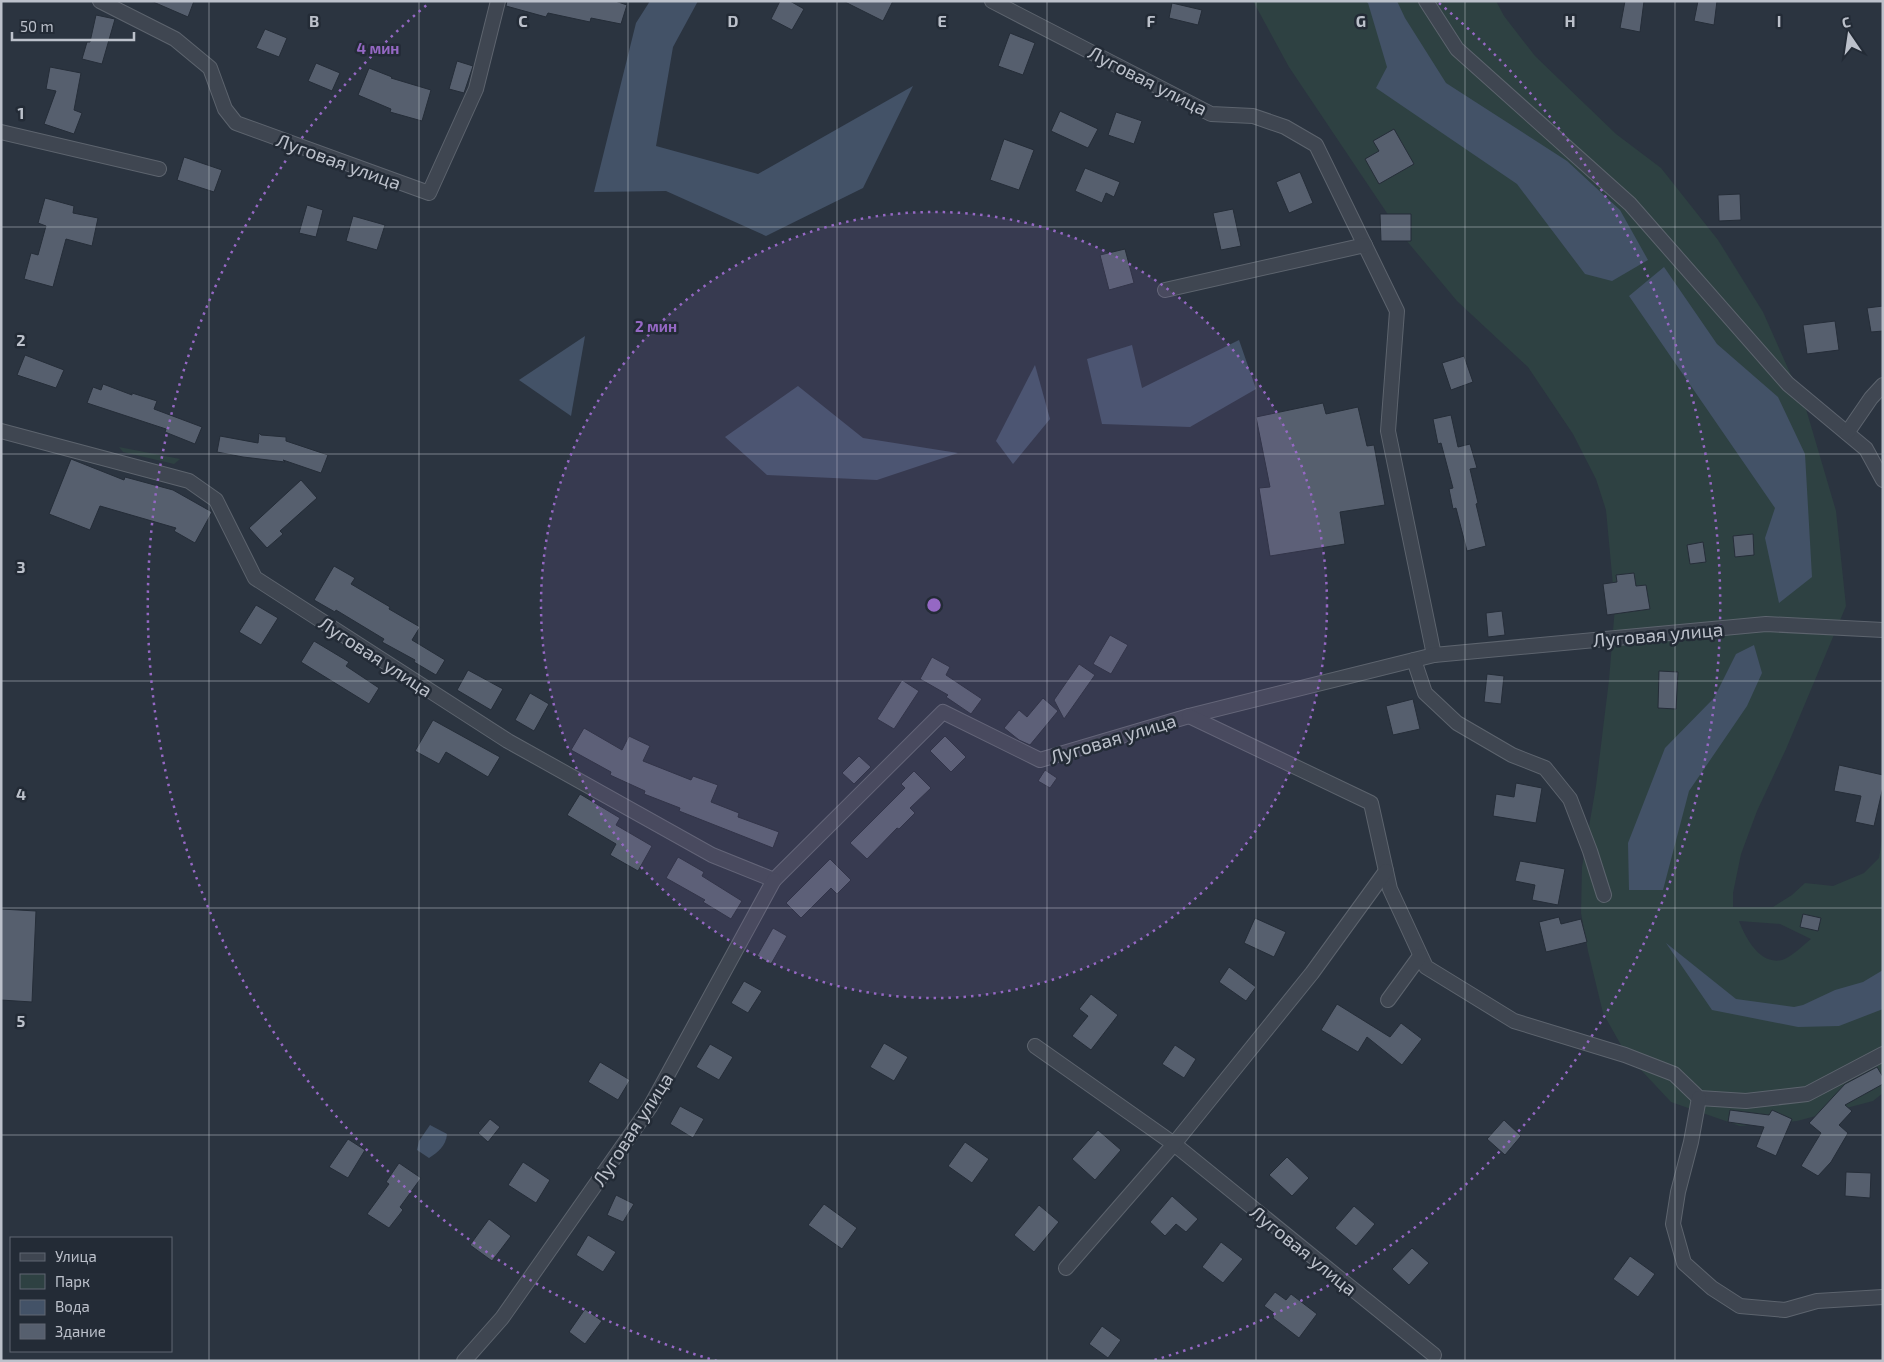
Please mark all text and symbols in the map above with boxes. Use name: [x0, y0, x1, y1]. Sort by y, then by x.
scale bar: [12, 10, 135, 42]
north arrow: [1824, 10, 1874, 60]
text: B: [309, 11, 319, 30]
text: C: [518, 11, 528, 30]
text: D: [728, 11, 739, 30]
text: E: [937, 11, 947, 30]
text: F: [1147, 11, 1156, 30]
text: G: [1356, 11, 1366, 30]
text: H: [1564, 11, 1576, 30]
text: I: [1777, 11, 1781, 30]
text: С: [1840, 13, 1852, 31]
text: 50 m: [20, 17, 54, 35]
text: 4 мин: [357, 39, 399, 57]
street label: Луговая улица: [1084, 40, 1211, 121]
text: 1: [18, 103, 24, 122]
street label: Луговая улица: [273, 128, 404, 195]
text: 2 мин: [635, 317, 677, 335]
text: 2: [16, 330, 26, 349]
text: 3: [16, 557, 26, 576]
centre of rings: [925, 596, 943, 614]
street label: Луговая улица: [314, 611, 437, 702]
street label: Луговая улица: [1592, 617, 1724, 652]
street label: Луговая улица: [1047, 708, 1179, 769]
text: 4: [16, 784, 26, 803]
text: 5: [17, 1011, 26, 1030]
street label: Луговая улица: [587, 1068, 678, 1191]
street label: Луговая улица: [1245, 1200, 1362, 1301]
legend: [10, 1237, 172, 1352]
text: Улица: [55, 1247, 97, 1265]
text: Парк: [55, 1272, 90, 1290]
text: Вода: [55, 1297, 90, 1315]
text: Здание: [55, 1322, 106, 1340]

